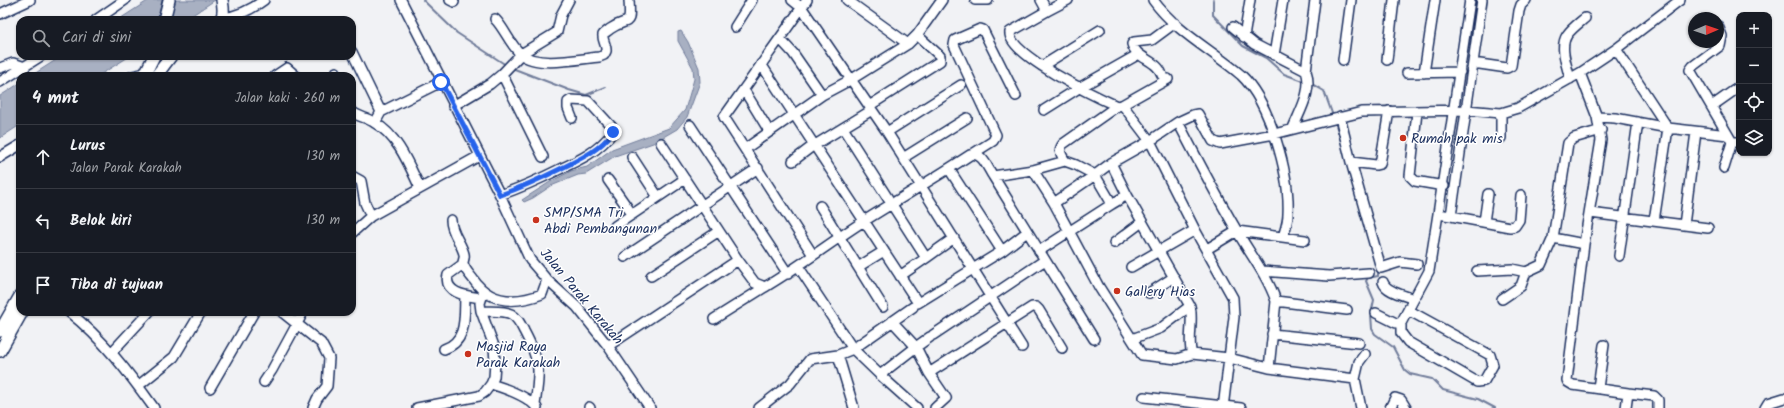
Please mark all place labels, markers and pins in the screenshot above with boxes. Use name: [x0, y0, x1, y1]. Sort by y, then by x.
place label: Rumah pak mis: [1411, 128, 1503, 150]
marker: Rumah pak mis: [1398, 133, 1408, 143]
place label: SMP/SMA Tri Abdi Pembangunan: [544, 202, 657, 240]
marker: SMP/SMA Tri Abdi Pembangunan: [531, 215, 541, 225]
place label: Gallery Hias: [1125, 281, 1195, 303]
marker: Gallery Hias: [1112, 286, 1122, 296]
place label: Masjid Raya Parak Karakah: [476, 336, 560, 374]
marker: Masjid Raya Parak Karakah: [463, 349, 473, 359]

